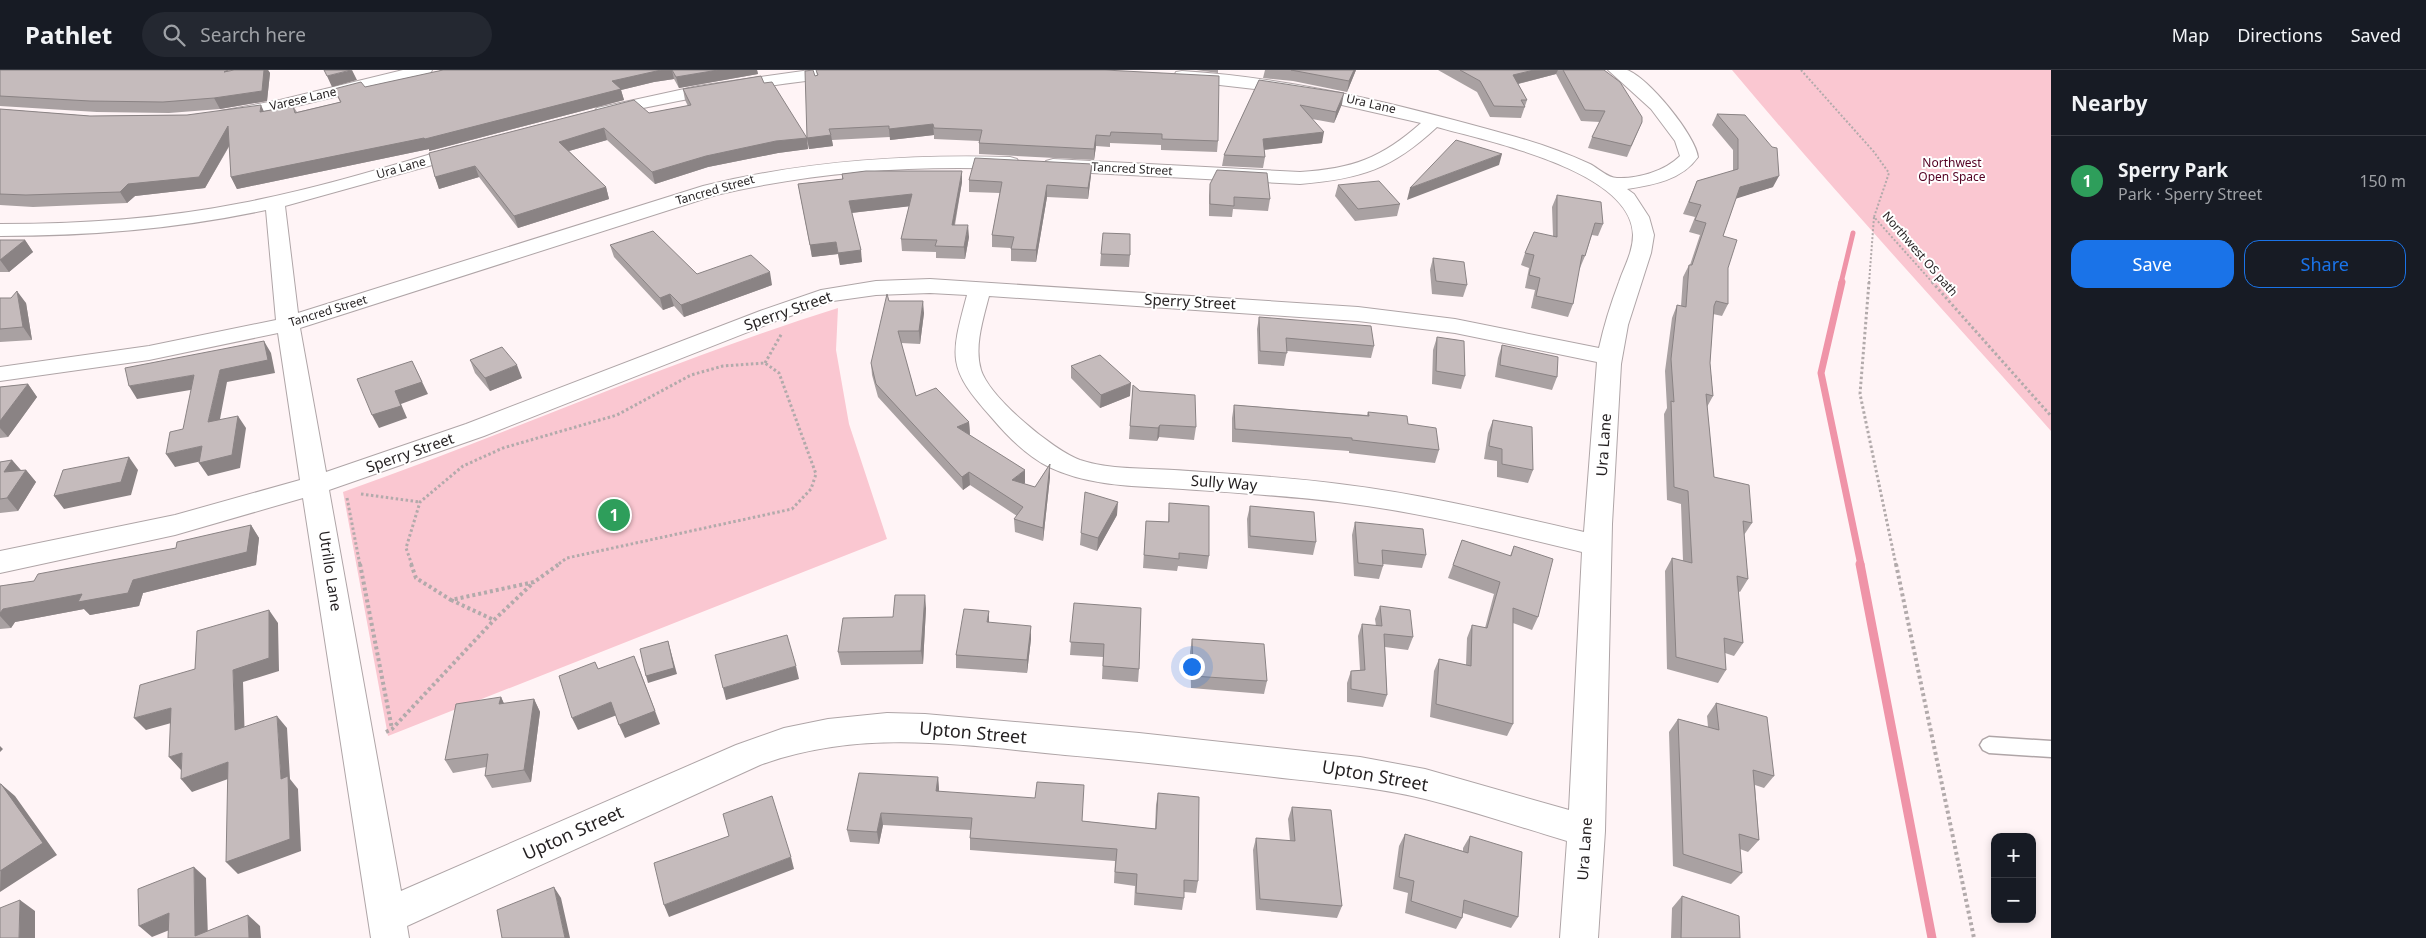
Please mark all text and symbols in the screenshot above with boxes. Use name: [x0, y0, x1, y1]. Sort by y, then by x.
search box: [142, 12, 492, 57]
text: Pathlet: [25, 18, 112, 51]
icon: search: [160, 21, 188, 49]
text: Search here: [200, 22, 306, 48]
text: Map: [2172, 23, 2209, 47]
text: Directions: [2237, 23, 2323, 47]
text: Saved: [2351, 23, 2401, 47]
street label: Varese Lane: [268, 83, 338, 114]
text: Nearby: [2071, 89, 2147, 117]
street label: Ura Lane: [1345, 90, 1398, 118]
street label: Ura Lane: [374, 152, 428, 183]
park label: Northwest Open Space: [1918, 154, 1986, 185]
text: Sperry Park: [2118, 157, 2228, 183]
street label: Tancred Street: [1091, 158, 1174, 179]
street label: Tancred Street: [674, 170, 757, 209]
text: 1: [2082, 170, 2092, 192]
text: 150 m: [2359, 170, 2406, 192]
text: Park · Sperry Street: [2118, 183, 2262, 205]
street label: Northwest OS path: [1879, 208, 1962, 300]
button: Save: [2071, 240, 2234, 288]
button: Share: [2244, 240, 2406, 288]
street label: Sperry Street: [741, 285, 835, 334]
street label: Sperry Street: [1144, 289, 1237, 313]
street label: Tancred Street: [287, 290, 370, 331]
street label: Ura Lane: [1591, 413, 1615, 477]
street label: Sperry Street: [363, 427, 457, 476]
street label: Sully Way: [1190, 470, 1258, 494]
pin: 1: [598, 496, 630, 534]
street label: Utrillo Lane: [315, 529, 347, 612]
your location: [1179, 654, 1205, 680]
street label: Upton Street: [918, 715, 1028, 749]
street label: Upton Street: [1320, 754, 1431, 796]
street label: Upton Street: [519, 799, 627, 865]
street label: Ura Lane: [1572, 817, 1596, 881]
map controls: [1991, 833, 2036, 923]
button: +: [1991, 833, 2036, 878]
button: −: [1991, 878, 2036, 923]

